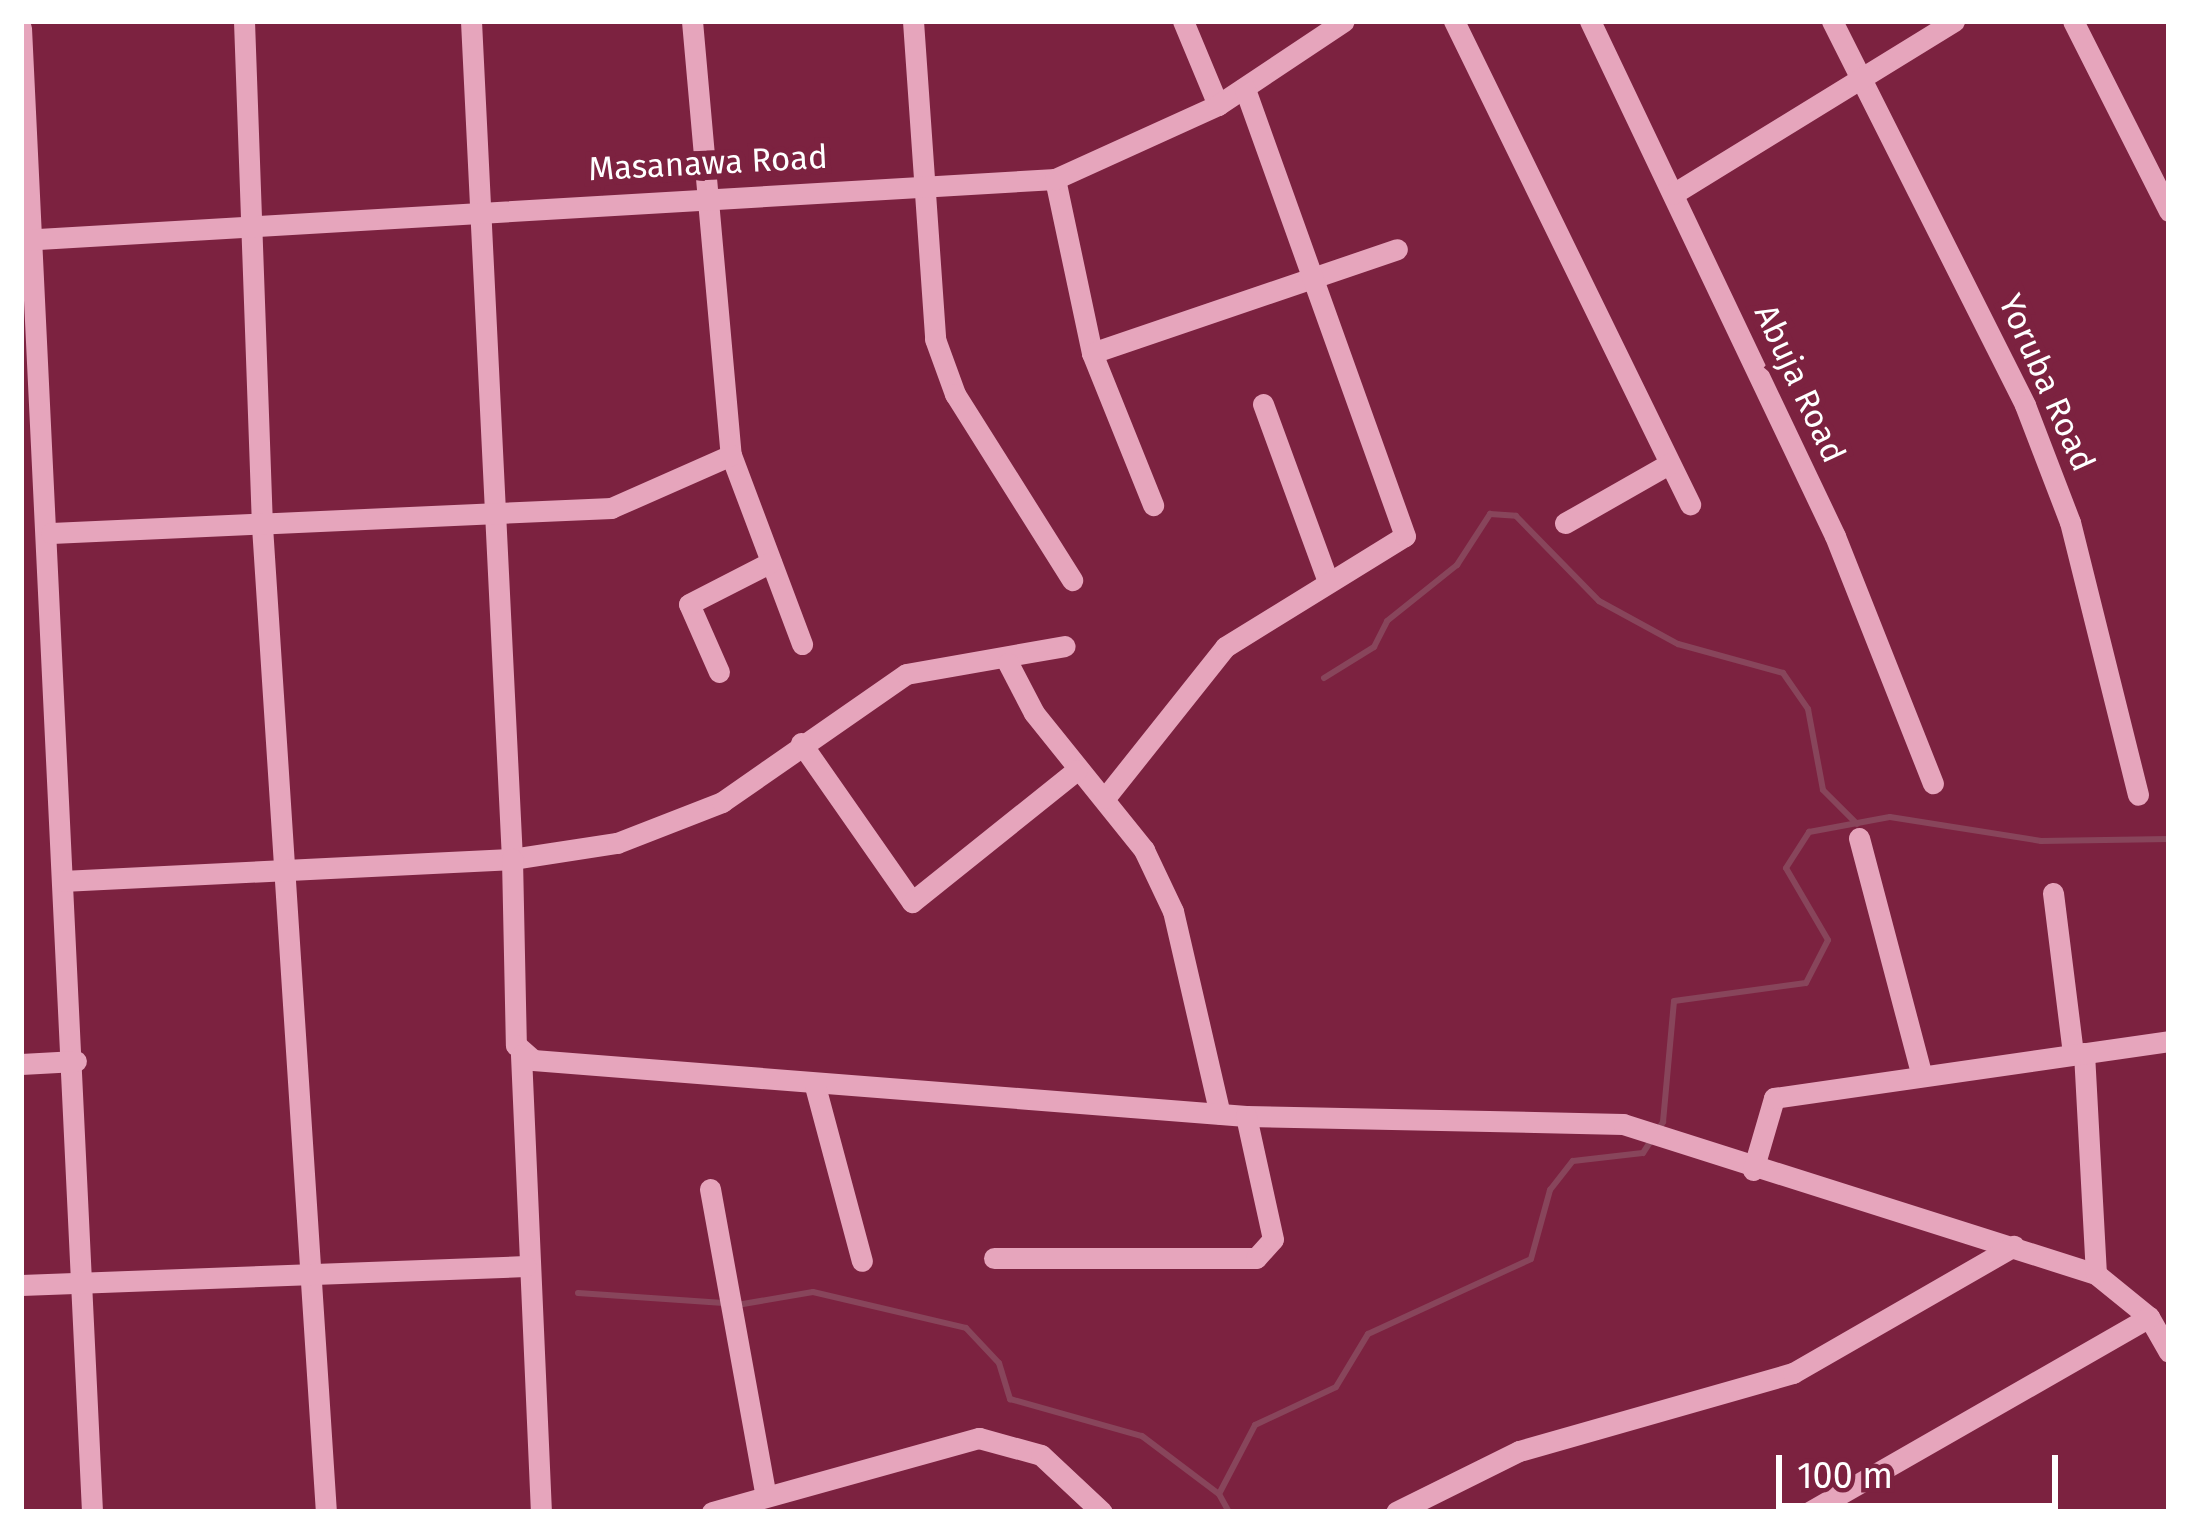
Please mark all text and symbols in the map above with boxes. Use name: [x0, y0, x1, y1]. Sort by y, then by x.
street label: Masanawa Road: [587, 138, 829, 190]
street label: Yoruba Road: [1989, 288, 2103, 478]
street label: Abuja Road: [1745, 299, 1853, 469]
scale bar: [1782, 1431, 2064, 1505]
text: 100 m: [1797, 1454, 1893, 1498]

